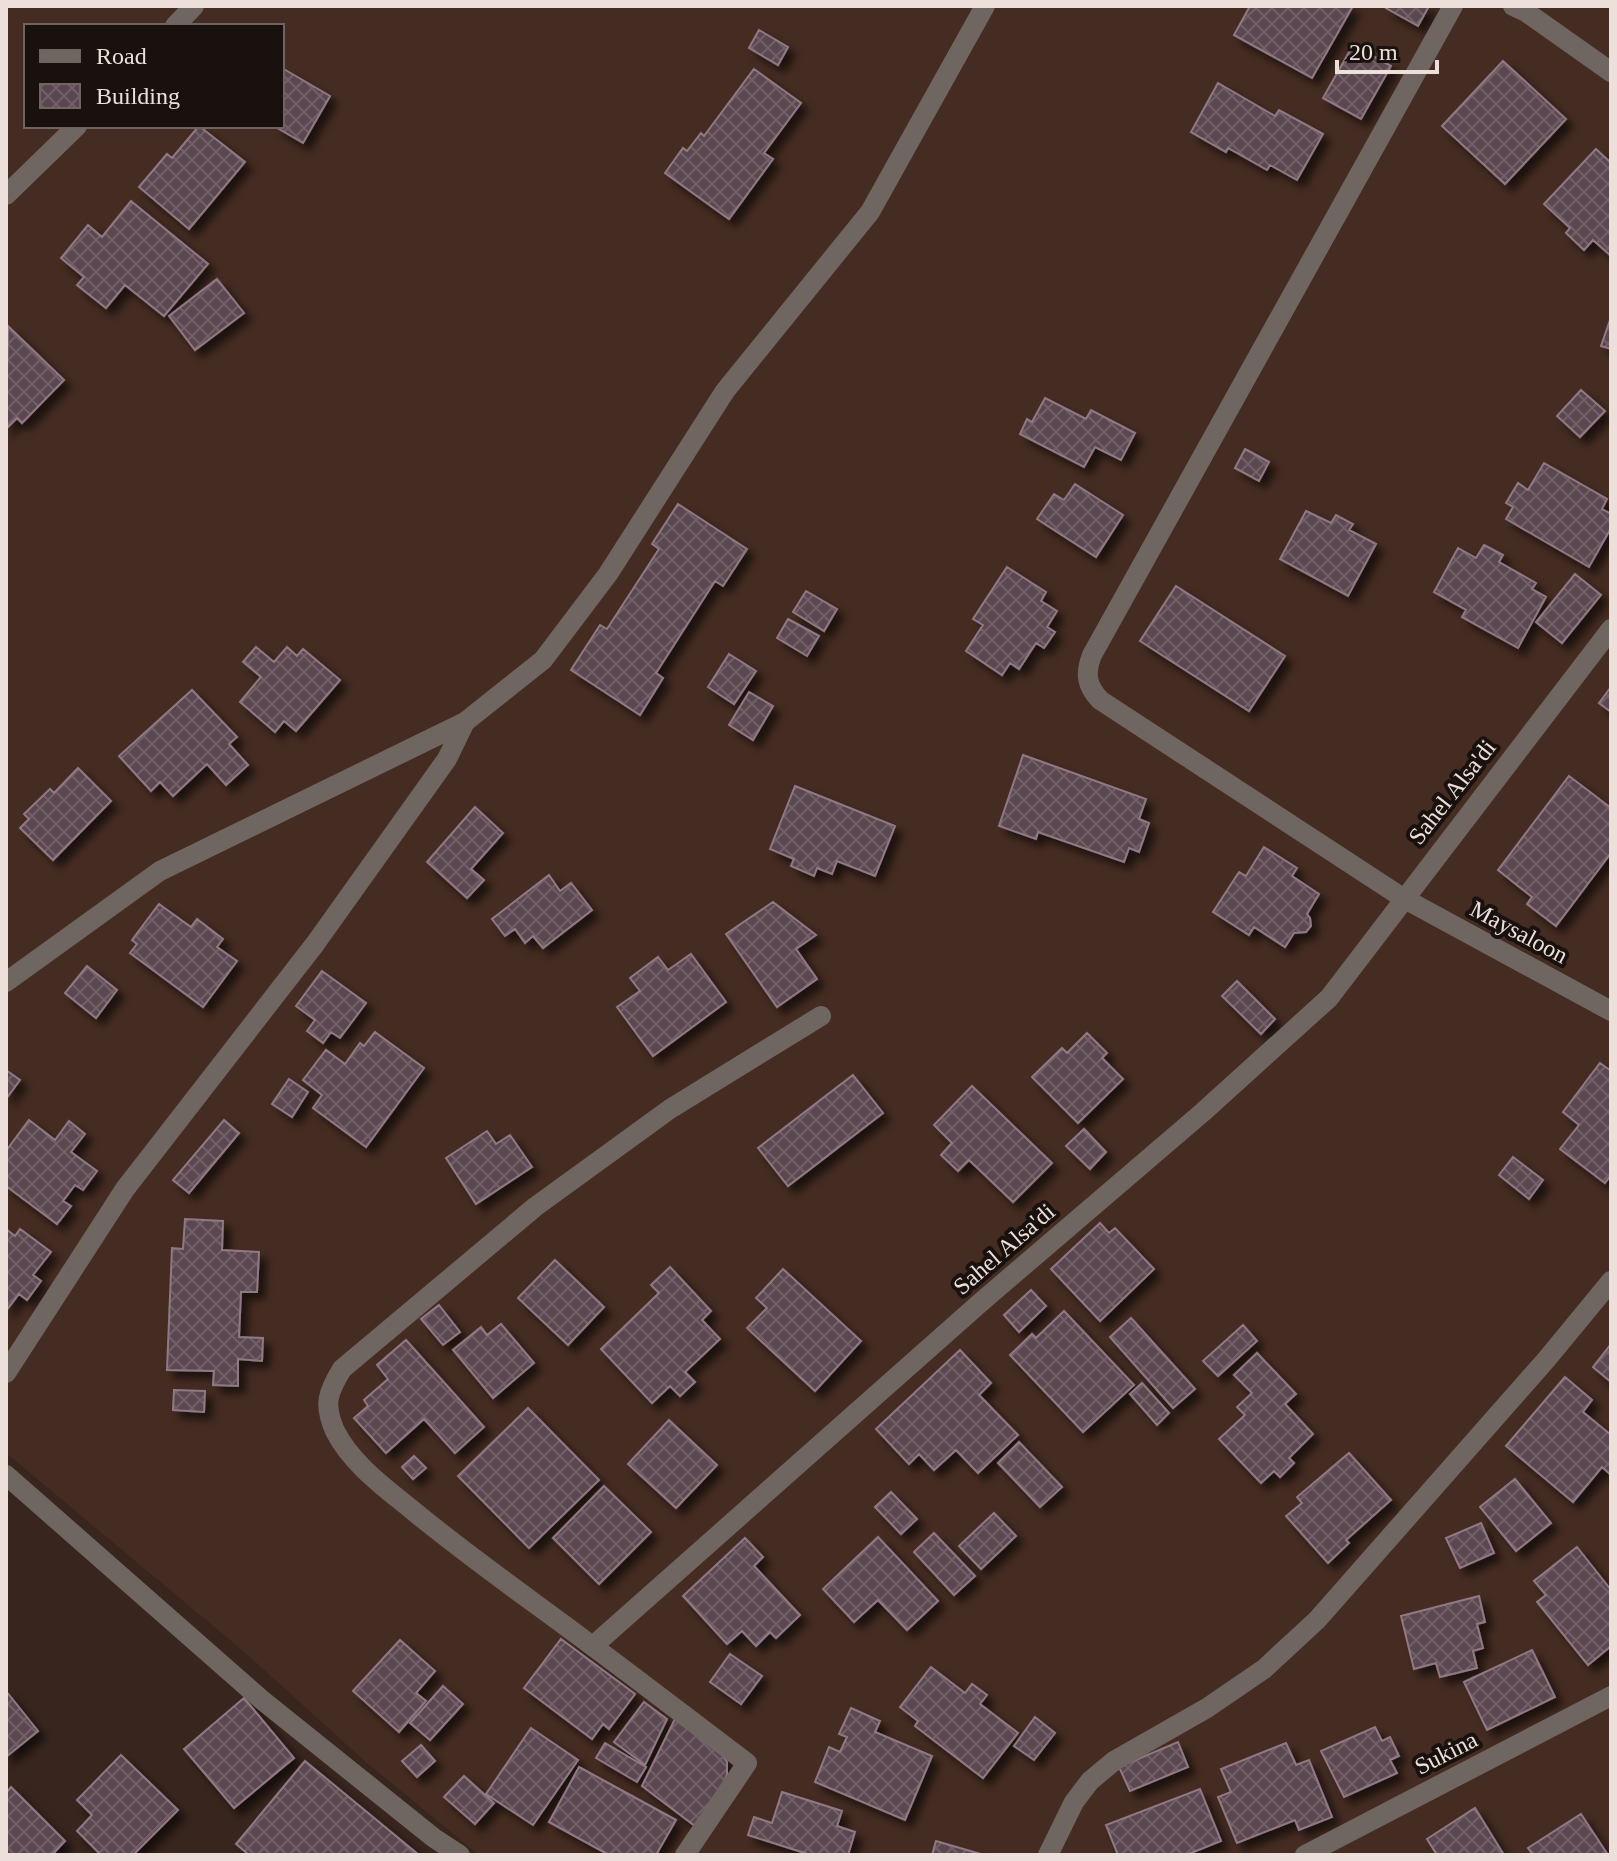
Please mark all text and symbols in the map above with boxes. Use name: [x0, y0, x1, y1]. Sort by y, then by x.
legend: [24, 24, 284, 128]
scale bar: [1337, 24, 1437, 74]
text: 20 m: [1349, 39, 1398, 65]
text: Road: [96, 43, 147, 69]
text: Building: [96, 83, 180, 109]
street label: Sahel Alsa'di: [1403, 734, 1501, 849]
street label: Maysaloon: [1466, 895, 1572, 969]
street label: Sahel Alsa'di: [948, 1198, 1060, 1300]
street label: Sukina: [1410, 1726, 1482, 1780]

